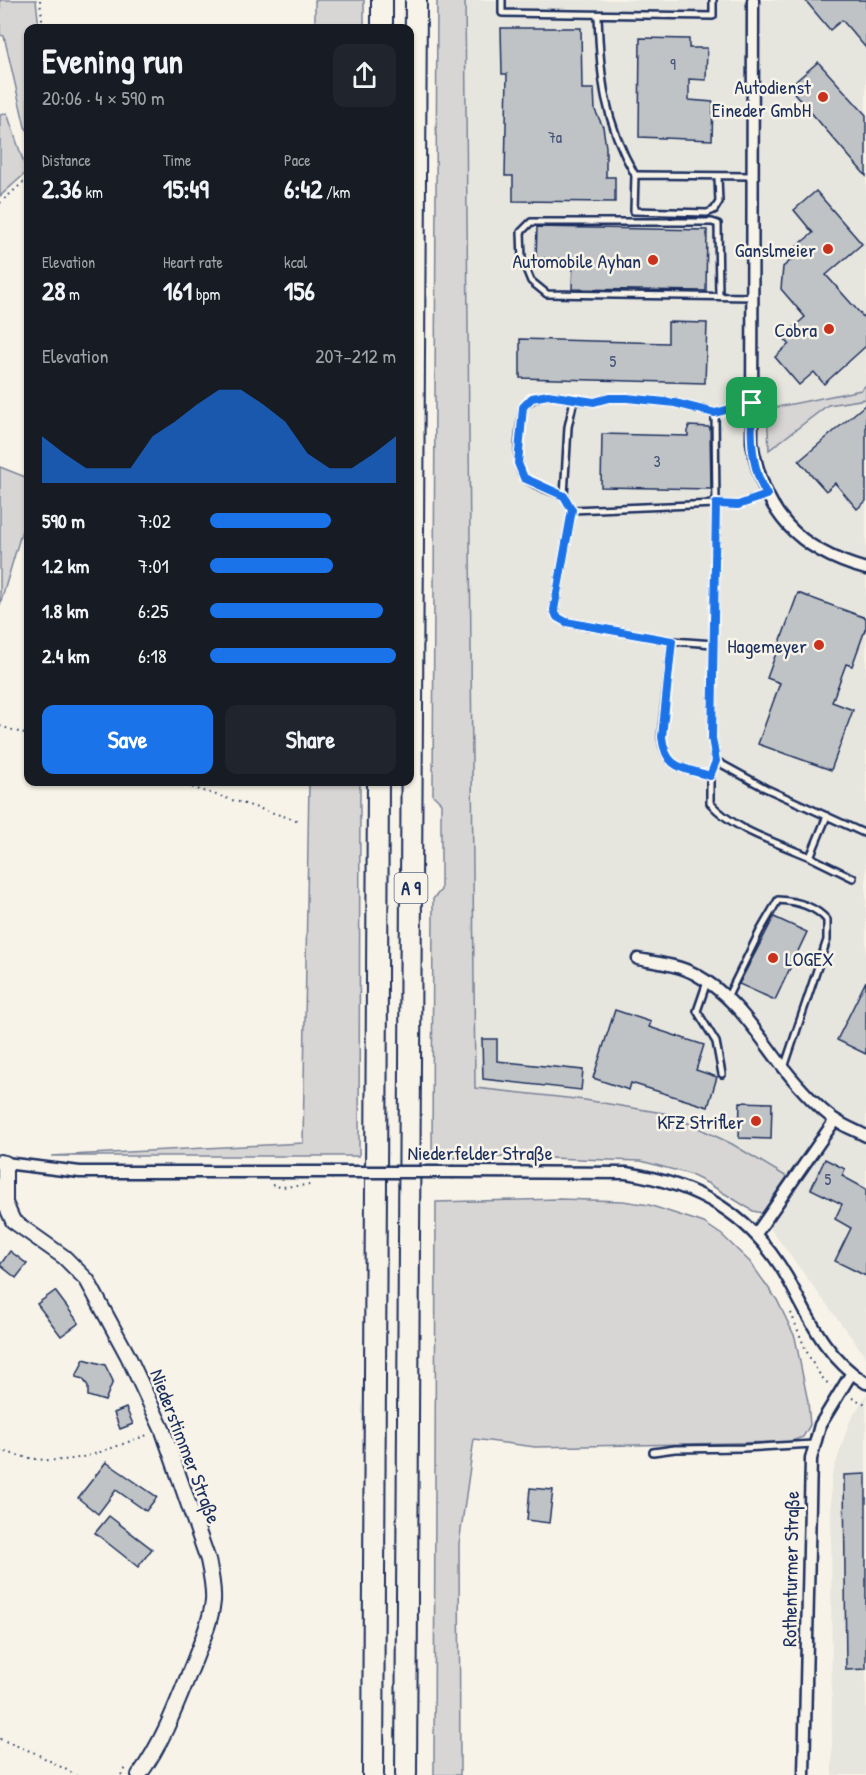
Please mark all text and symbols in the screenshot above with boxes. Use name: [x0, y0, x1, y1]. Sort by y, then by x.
text: Evening run: [42, 39, 183, 83]
button: share: [333, 44, 396, 107]
house number: 9: [670, 53, 676, 75]
place label: Autodienst Eineder GmbH: [712, 73, 812, 123]
text: 20:06 · 4 × 590 m: [42, 84, 165, 111]
marker: Autodienst Eineder GmbH: [816, 90, 830, 104]
house number: 7a: [548, 126, 562, 148]
text: Distance: [42, 149, 91, 171]
text: Time: [163, 149, 191, 171]
text: Pace: [284, 149, 311, 171]
text: 2.36: [42, 171, 82, 206]
text: 15:49: [163, 171, 209, 206]
text: 6:42: [284, 171, 322, 206]
text: km: [82, 181, 103, 203]
text: /km: [322, 181, 350, 203]
place label: Ganslmeier: [735, 236, 816, 263]
marker: Ganslmeier: [821, 242, 835, 256]
place label: Automobile Ayhan: [513, 247, 641, 274]
text: Elevation: [42, 251, 95, 273]
text: Heart rate: [163, 251, 223, 273]
text: kcal: [284, 251, 307, 273]
marker: Automobile Ayhan: [646, 253, 660, 267]
text: 28: [42, 273, 65, 308]
text: 161: [163, 273, 192, 308]
text: 156: [284, 273, 315, 308]
text: m: [65, 283, 80, 305]
text: bpm: [192, 283, 220, 305]
place label: Cobra: [774, 316, 817, 343]
marker: Cobra: [822, 322, 836, 336]
text: Elevation: [42, 342, 108, 369]
text: 207–212 m: [315, 342, 396, 369]
house number: 5: [610, 350, 617, 372]
pin: [726, 377, 777, 428]
icon: arrive: [735, 386, 768, 419]
house number: 3: [653, 450, 661, 472]
text: 590 m: [42, 507, 85, 534]
text: 7:02: [138, 507, 171, 534]
text: 1.2 km: [42, 552, 89, 579]
text: 7:01: [138, 552, 169, 579]
text: 1.8 km: [42, 597, 89, 624]
text: 6:25: [138, 597, 168, 624]
place label: Hagemeyer: [727, 632, 807, 659]
marker: Hagemeyer: [812, 638, 826, 652]
text: 2.4 km: [42, 642, 90, 669]
text: 6:18: [138, 642, 167, 669]
button: Save: [42, 705, 213, 774]
button: Share: [225, 705, 396, 774]
road number: A 9: [394, 873, 428, 903]
place label: LOGEX: [785, 945, 834, 972]
marker: LOGEX: [766, 951, 780, 965]
place label: KFZ Strifler: [657, 1108, 744, 1135]
marker: KFZ Strifler: [749, 1114, 763, 1128]
street label: Niederfelder Straße: [407, 1139, 553, 1166]
house number: 5: [825, 1168, 832, 1190]
street label: Niederstimmer Straße: [144, 1365, 228, 1527]
street label: Rothenturmer Straße: [775, 1491, 805, 1647]

